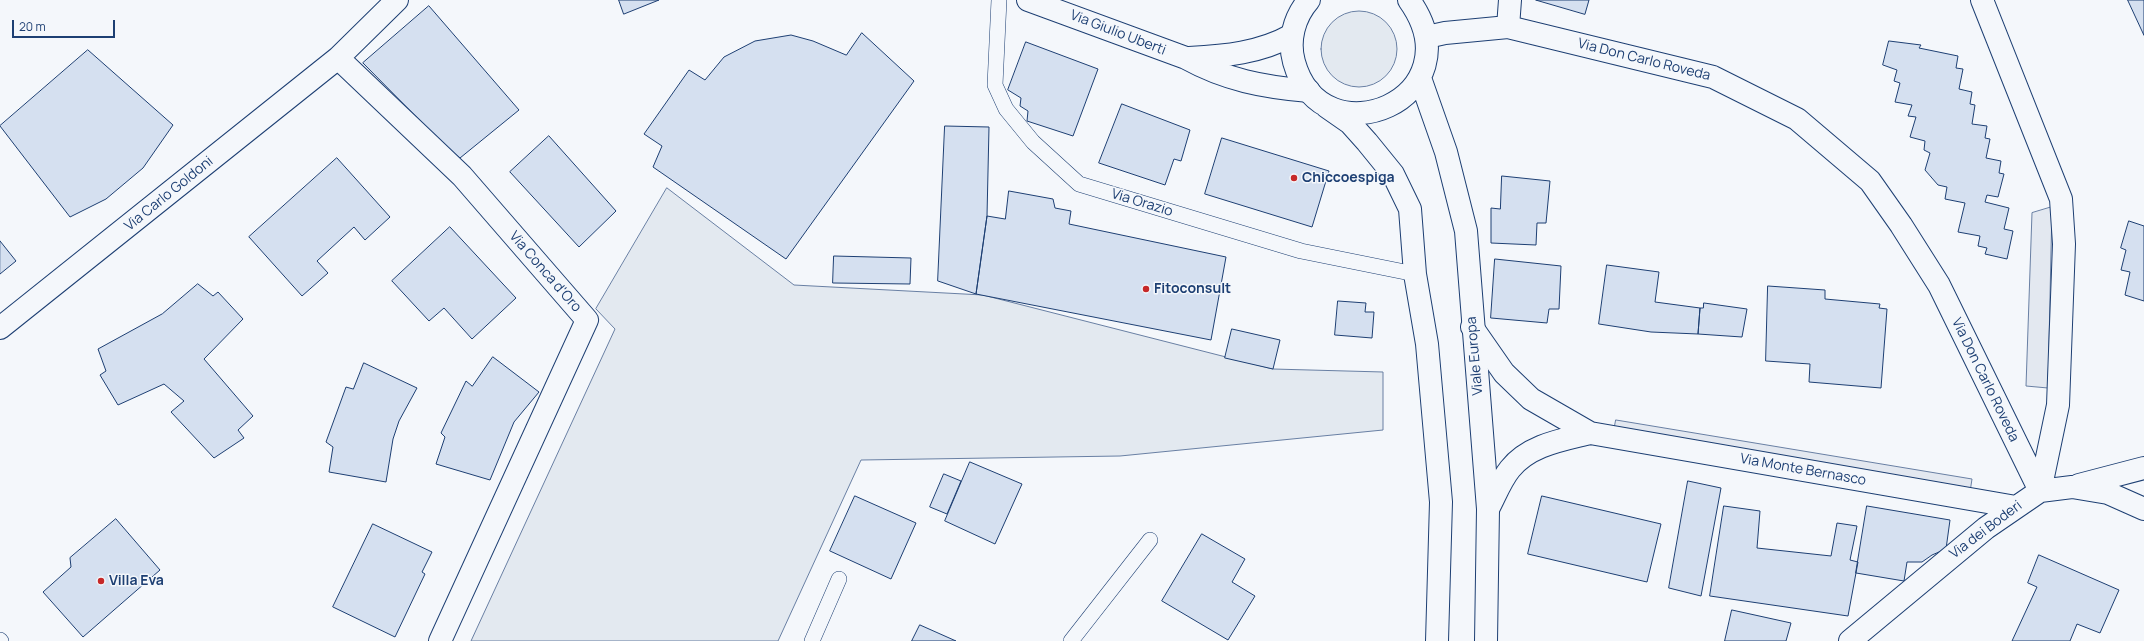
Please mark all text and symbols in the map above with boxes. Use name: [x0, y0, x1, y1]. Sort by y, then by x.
street label: Via Giulio Uberti: [1068, 7, 1168, 59]
scale bar: [14, 12, 117, 38]
text: 20 m: [19, 18, 46, 35]
street label: Via Don Carlo Roveda: [1576, 35, 1712, 85]
street label: Via Carlo Goldoni: [121, 153, 217, 235]
place label: Chiccoespiga: [1302, 170, 1395, 186]
marker: Chiccoespiga: [1289, 173, 1299, 183]
street label: Via Orazio: [1109, 186, 1175, 220]
street label: Via Conca d'Oro: [505, 228, 585, 316]
place label: Fitoconsult: [1154, 281, 1231, 297]
marker: Fitoconsult: [1141, 284, 1151, 294]
street label: Via Don Carlo Roveda: [1948, 315, 2022, 445]
street label: Viale Europa: [1463, 316, 1487, 396]
street label: Via Monte Bernasco: [1739, 451, 1867, 489]
street label: Via dei Boderi: [1947, 497, 2025, 563]
place label: Villa Eva: [109, 573, 164, 589]
marker: Villa Eva: [96, 576, 106, 586]

